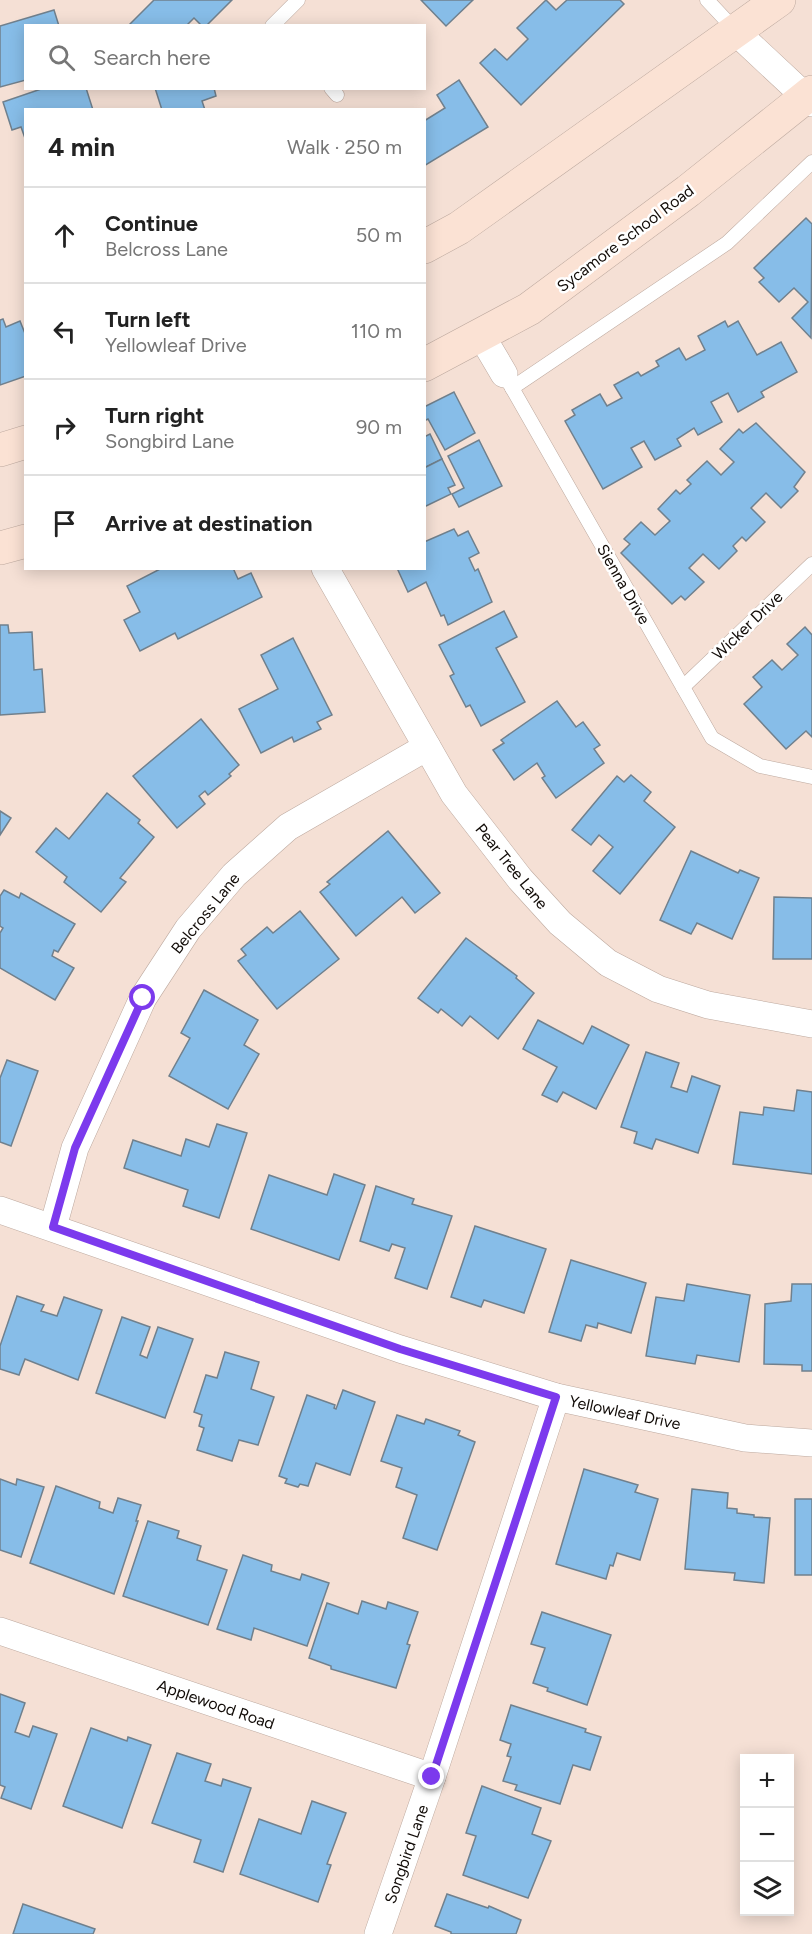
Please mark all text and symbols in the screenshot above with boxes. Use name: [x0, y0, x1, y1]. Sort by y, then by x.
search box: [24, 24, 426, 90]
icon: search: [45, 41, 78, 74]
text: Search here: [93, 44, 211, 71]
text: 4 min: [48, 131, 115, 163]
text: Walk · 250 m: [287, 135, 402, 159]
street label: Sycamore School Road: [553, 181, 697, 296]
text: Continue: [105, 210, 198, 237]
icon: ahead: [48, 219, 81, 252]
text: 50 m: [356, 223, 402, 247]
text: Belcross Lane: [105, 237, 228, 261]
text: Turn left: [105, 306, 191, 333]
icon: left: [48, 315, 81, 348]
text: 110 m: [351, 319, 402, 343]
text: Yellowleaf Drive: [105, 333, 247, 357]
text: Turn right: [105, 402, 204, 429]
icon: right: [48, 411, 81, 444]
text: 90 m: [356, 415, 402, 439]
text: Songbird Lane: [105, 429, 234, 453]
icon: arrive: [48, 507, 81, 540]
text: Arrive at destination: [105, 510, 313, 537]
street label: Sienna Drive: [593, 541, 654, 628]
street label: Wicker Drive: [708, 587, 787, 664]
street label: Pear Tree Lane: [471, 820, 552, 913]
street label: Belcross Lane: [167, 869, 244, 958]
route start: [129, 984, 155, 1010]
street label: Yellowleaf Drive: [567, 1391, 683, 1434]
street label: Applewood Road: [155, 1675, 277, 1733]
map controls: [740, 1754, 794, 1916]
button: +: [740, 1754, 794, 1808]
route end: [418, 1763, 444, 1789]
street label: Songbird Lane: [381, 1802, 432, 1906]
button: −: [740, 1808, 794, 1862]
button: layers: [740, 1862, 794, 1916]

